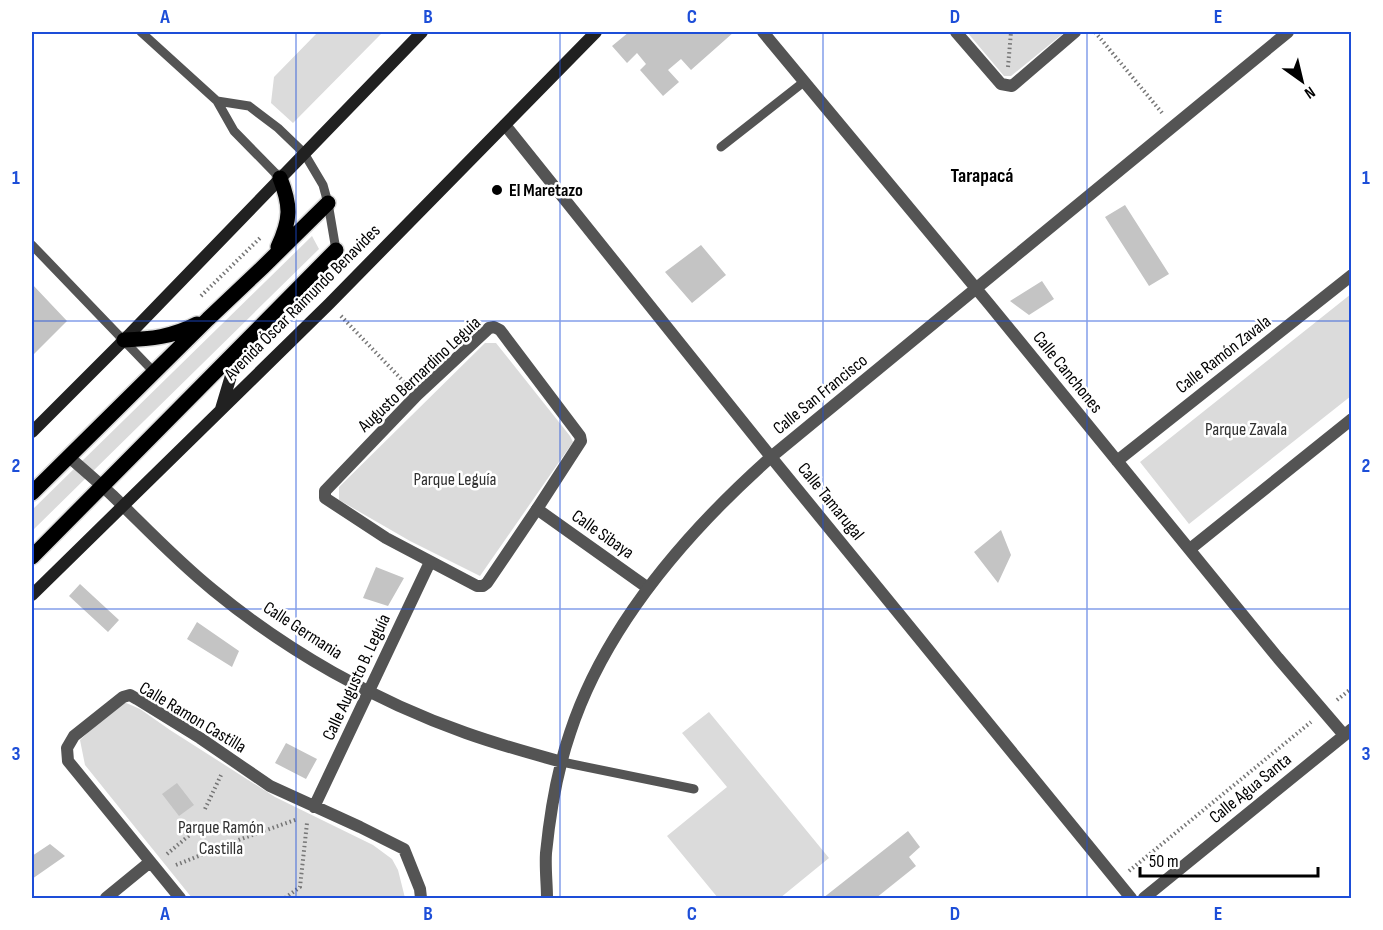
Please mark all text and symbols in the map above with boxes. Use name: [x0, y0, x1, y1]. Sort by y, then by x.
text: A: [159, 5, 170, 29]
text: B: [423, 5, 433, 29]
text: C: [687, 5, 697, 29]
text: D: [950, 5, 960, 29]
text: E: [1214, 5, 1222, 29]
north arrow: [1272, 51, 1332, 111]
text: N: [1301, 82, 1318, 102]
district label: Tarapacá: [950, 164, 1014, 188]
text: 1: [12, 166, 20, 190]
text: 1: [1362, 166, 1370, 190]
place label: El Maretazo: [509, 180, 583, 201]
marker: El Maretazo: [490, 183, 504, 197]
street label: Avenida Óscar Raimundo Benavides: [219, 220, 385, 385]
street label: Calle Ramón Zavala: [1172, 311, 1275, 398]
street label: Augusto Bernardino Leguia: [353, 312, 485, 437]
street label: Calle Canchones: [1028, 327, 1107, 417]
street label: Calle San Francisco: [769, 350, 872, 439]
park label: Parque Zavala: [1205, 419, 1287, 440]
text: 2: [12, 454, 20, 478]
text: 2: [1362, 454, 1370, 478]
street label: Calle Tamarugal: [793, 458, 868, 544]
park label: Parque Leguía: [414, 469, 497, 490]
street label: Calle Sibaya: [568, 505, 638, 563]
street label: Calle Germania: [259, 597, 346, 664]
street label: Calle Augusto B. Leguía: [318, 611, 395, 744]
street label: Calle Ramon Castilla: [135, 677, 250, 758]
text: 3: [12, 742, 21, 766]
text: 3: [1362, 742, 1371, 766]
street label: Calle Agua Santa: [1205, 749, 1296, 828]
park label: Parque Ramón Castilla: [178, 817, 264, 859]
scale bar: [1140, 840, 1318, 878]
text: 50 m: [1149, 851, 1179, 872]
text: A: [159, 902, 170, 926]
text: B: [423, 902, 433, 926]
text: C: [687, 902, 697, 926]
text: D: [950, 902, 960, 926]
text: E: [1214, 902, 1222, 926]

